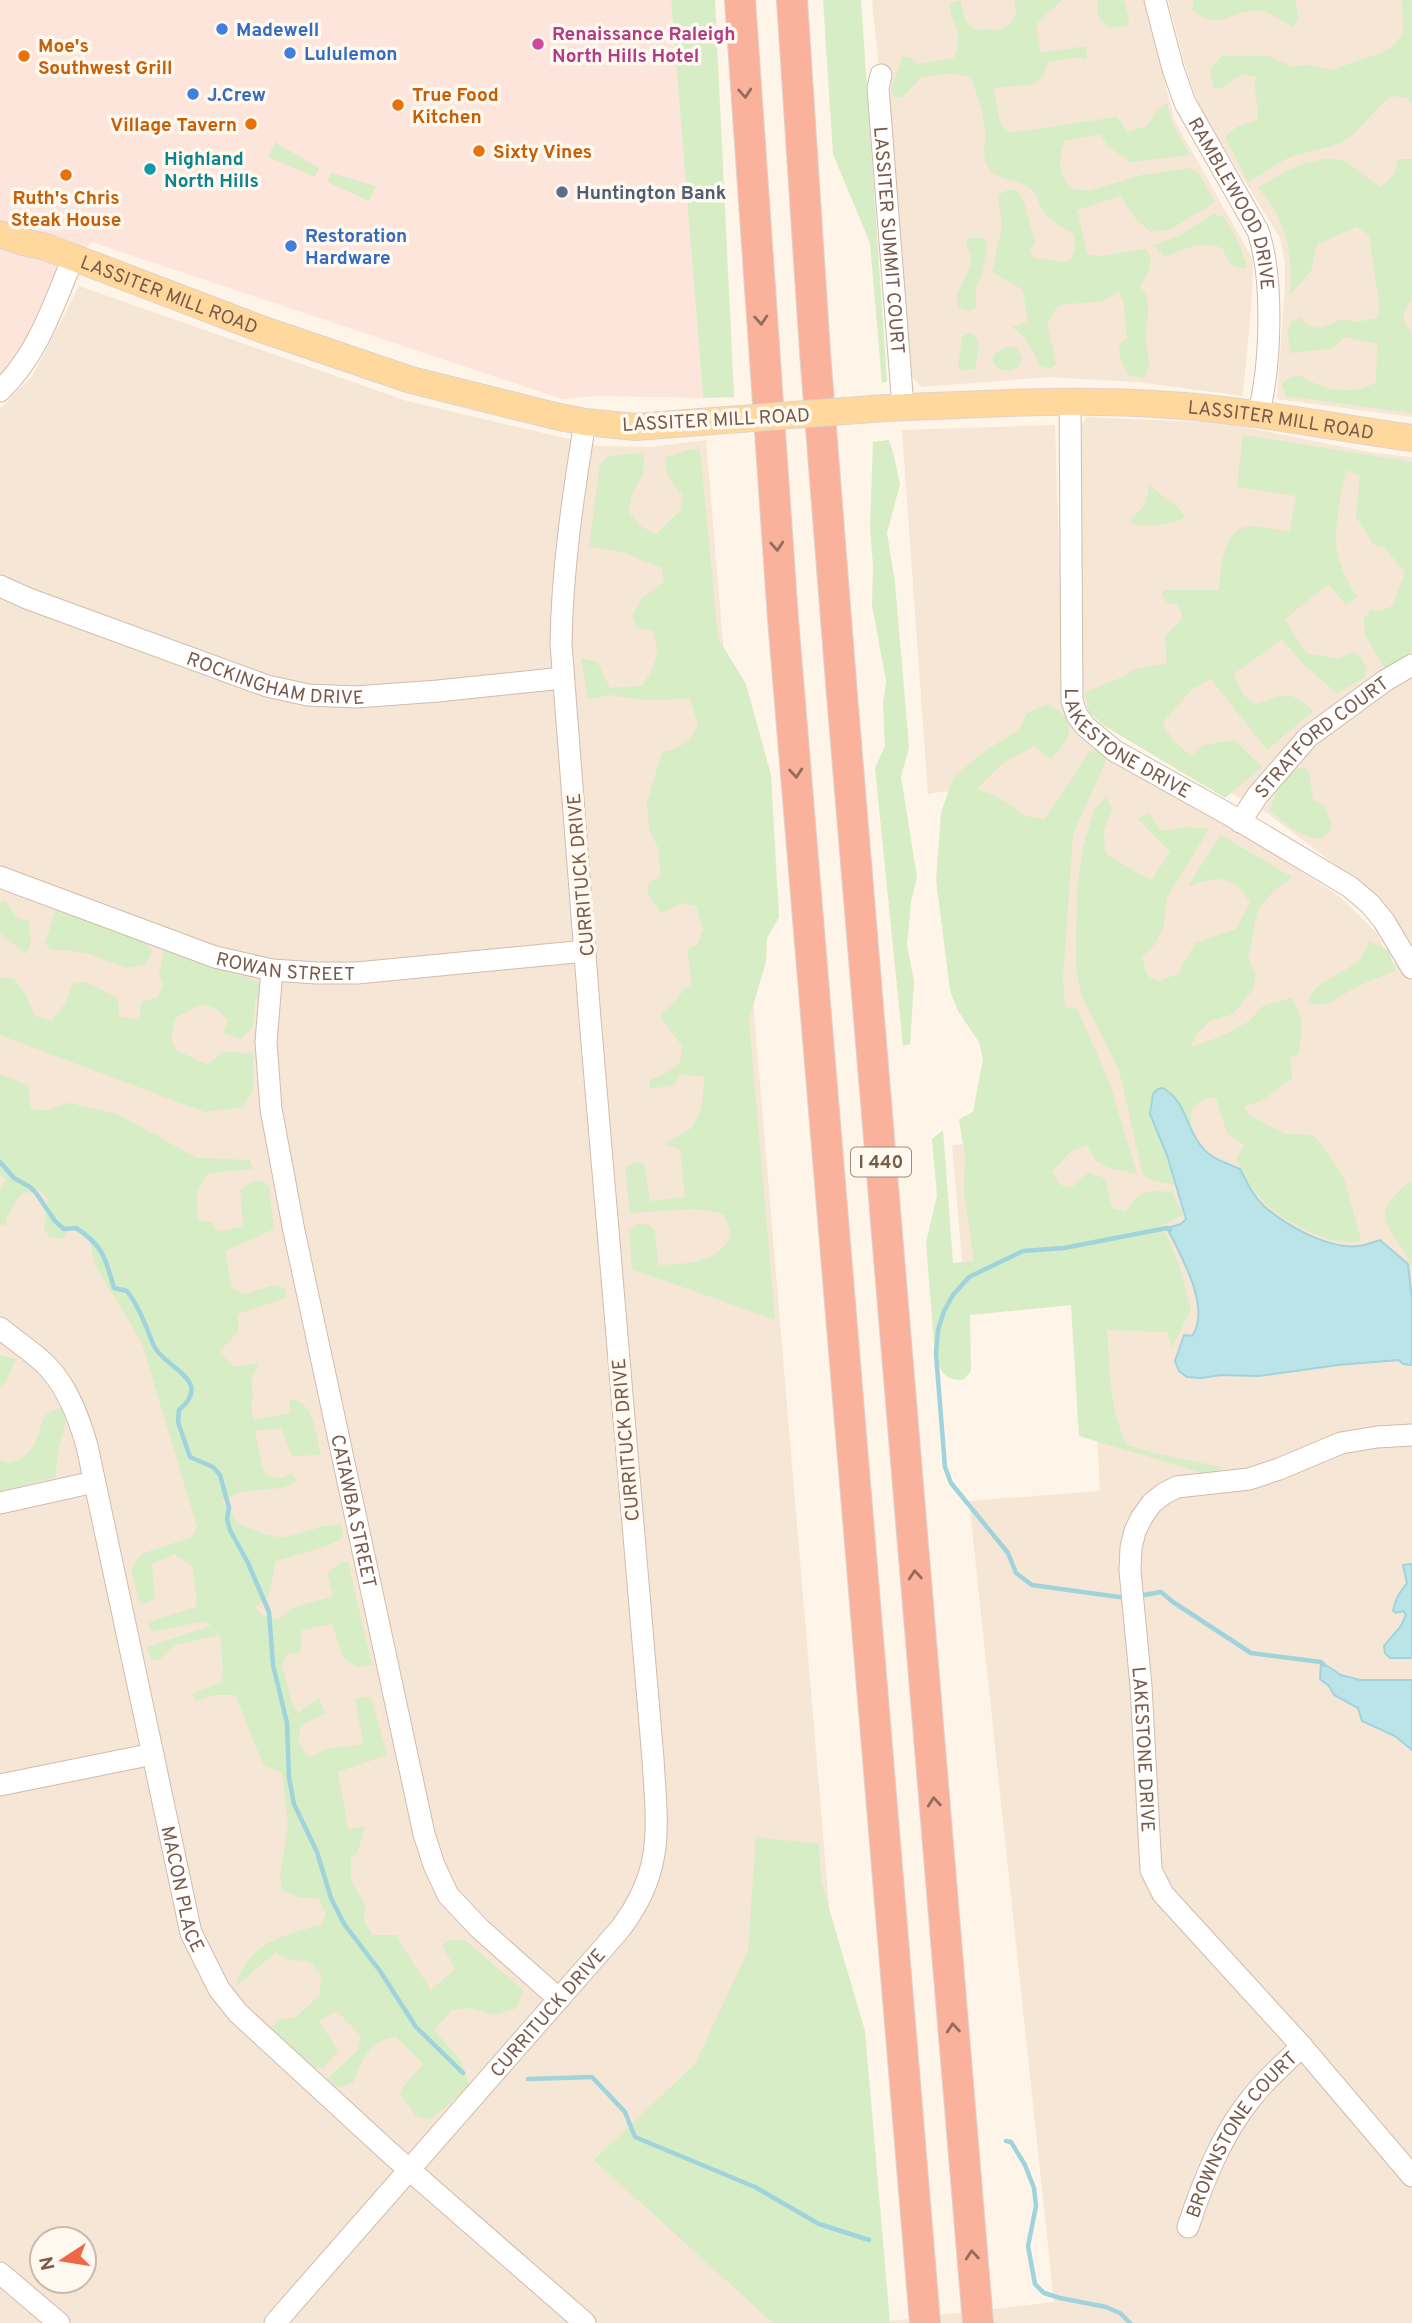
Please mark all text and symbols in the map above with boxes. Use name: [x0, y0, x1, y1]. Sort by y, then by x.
place label: Madewell: [236, 19, 319, 43]
marker: Madewell: [214, 21, 230, 37]
place label: Renaissance Raleigh North Hills Hotel: [552, 23, 735, 69]
place label: Moe's Southwest Grill: [38, 35, 173, 81]
marker: Renaissance Raleigh North Hills Hotel: [530, 36, 546, 52]
place label: Lululemon: [304, 43, 398, 67]
marker: Lululemon: [282, 45, 298, 61]
marker: Moe's Southwest Grill: [16, 48, 32, 64]
place label: J.Crew: [207, 84, 266, 108]
place label: True Food Kitchen: [412, 84, 499, 130]
marker: J.Crew: [185, 86, 201, 102]
one-way arrow: [738, 87, 753, 98]
marker: True Food Kitchen: [390, 97, 406, 113]
place label: Village Tavern: [110, 114, 237, 138]
street label: RAMBLEWOOD DRIVE: [1182, 114, 1278, 291]
marker: Village Tavern: [243, 116, 259, 132]
street label: LASSITER SUMMIT COURT: [867, 126, 909, 355]
place label: Sixty Vines: [493, 141, 592, 165]
marker: Sixty Vines: [471, 143, 487, 159]
place label: Highland North Hills: [164, 148, 259, 194]
marker: Highland North Hills: [142, 161, 158, 177]
marker: Ruth's Chris Steak House: [58, 167, 74, 183]
place label: Huntington Bank: [576, 182, 727, 206]
marker: Huntington Bank: [554, 184, 570, 200]
place label: Ruth's Chris Steak House: [11, 187, 121, 233]
place label: Restoration Hardware: [305, 225, 407, 271]
marker: Restoration Hardware: [283, 238, 299, 254]
street label: LASSITER MILL ROAD: [77, 251, 261, 341]
one-way arrow: [753, 314, 768, 325]
street label: LASSITER MILL ROAD: [1187, 396, 1375, 446]
street label: LASSITER MILL ROAD: [622, 404, 811, 438]
one-way arrow: [769, 541, 784, 552]
street label: ROCKINGHAM DRIVE: [183, 648, 365, 711]
street label: STRATFORD COURT: [1250, 672, 1394, 804]
street label: LAKESTONE DRIVE: [1058, 688, 1194, 805]
one-way arrow: [788, 768, 803, 779]
street label: CURRITUCK DRIVE: [563, 792, 601, 957]
street label: ROWAN STREET: [213, 948, 355, 987]
road number: I 440: [851, 1148, 911, 1176]
street label: CURRITUCK DRIVE: [608, 1357, 646, 1522]
street label: CATAWBA STREET: [324, 1432, 381, 1590]
one-way arrow: [908, 1569, 923, 1580]
street label: LAKESTONE DRIVE: [1125, 1666, 1159, 1833]
one-way arrow: [927, 1796, 942, 1807]
street label: MACON PLACE: [154, 1824, 209, 1957]
street label: CURRITUCK DRIVE: [486, 1944, 611, 2083]
one-way arrow: [946, 2023, 961, 2034]
street label: BROWNSTONE COURT: [1182, 2047, 1303, 2221]
north arrow: [28, 2225, 98, 2295]
one-way arrow: [965, 2249, 980, 2260]
text: N: [35, 2254, 61, 2272]

